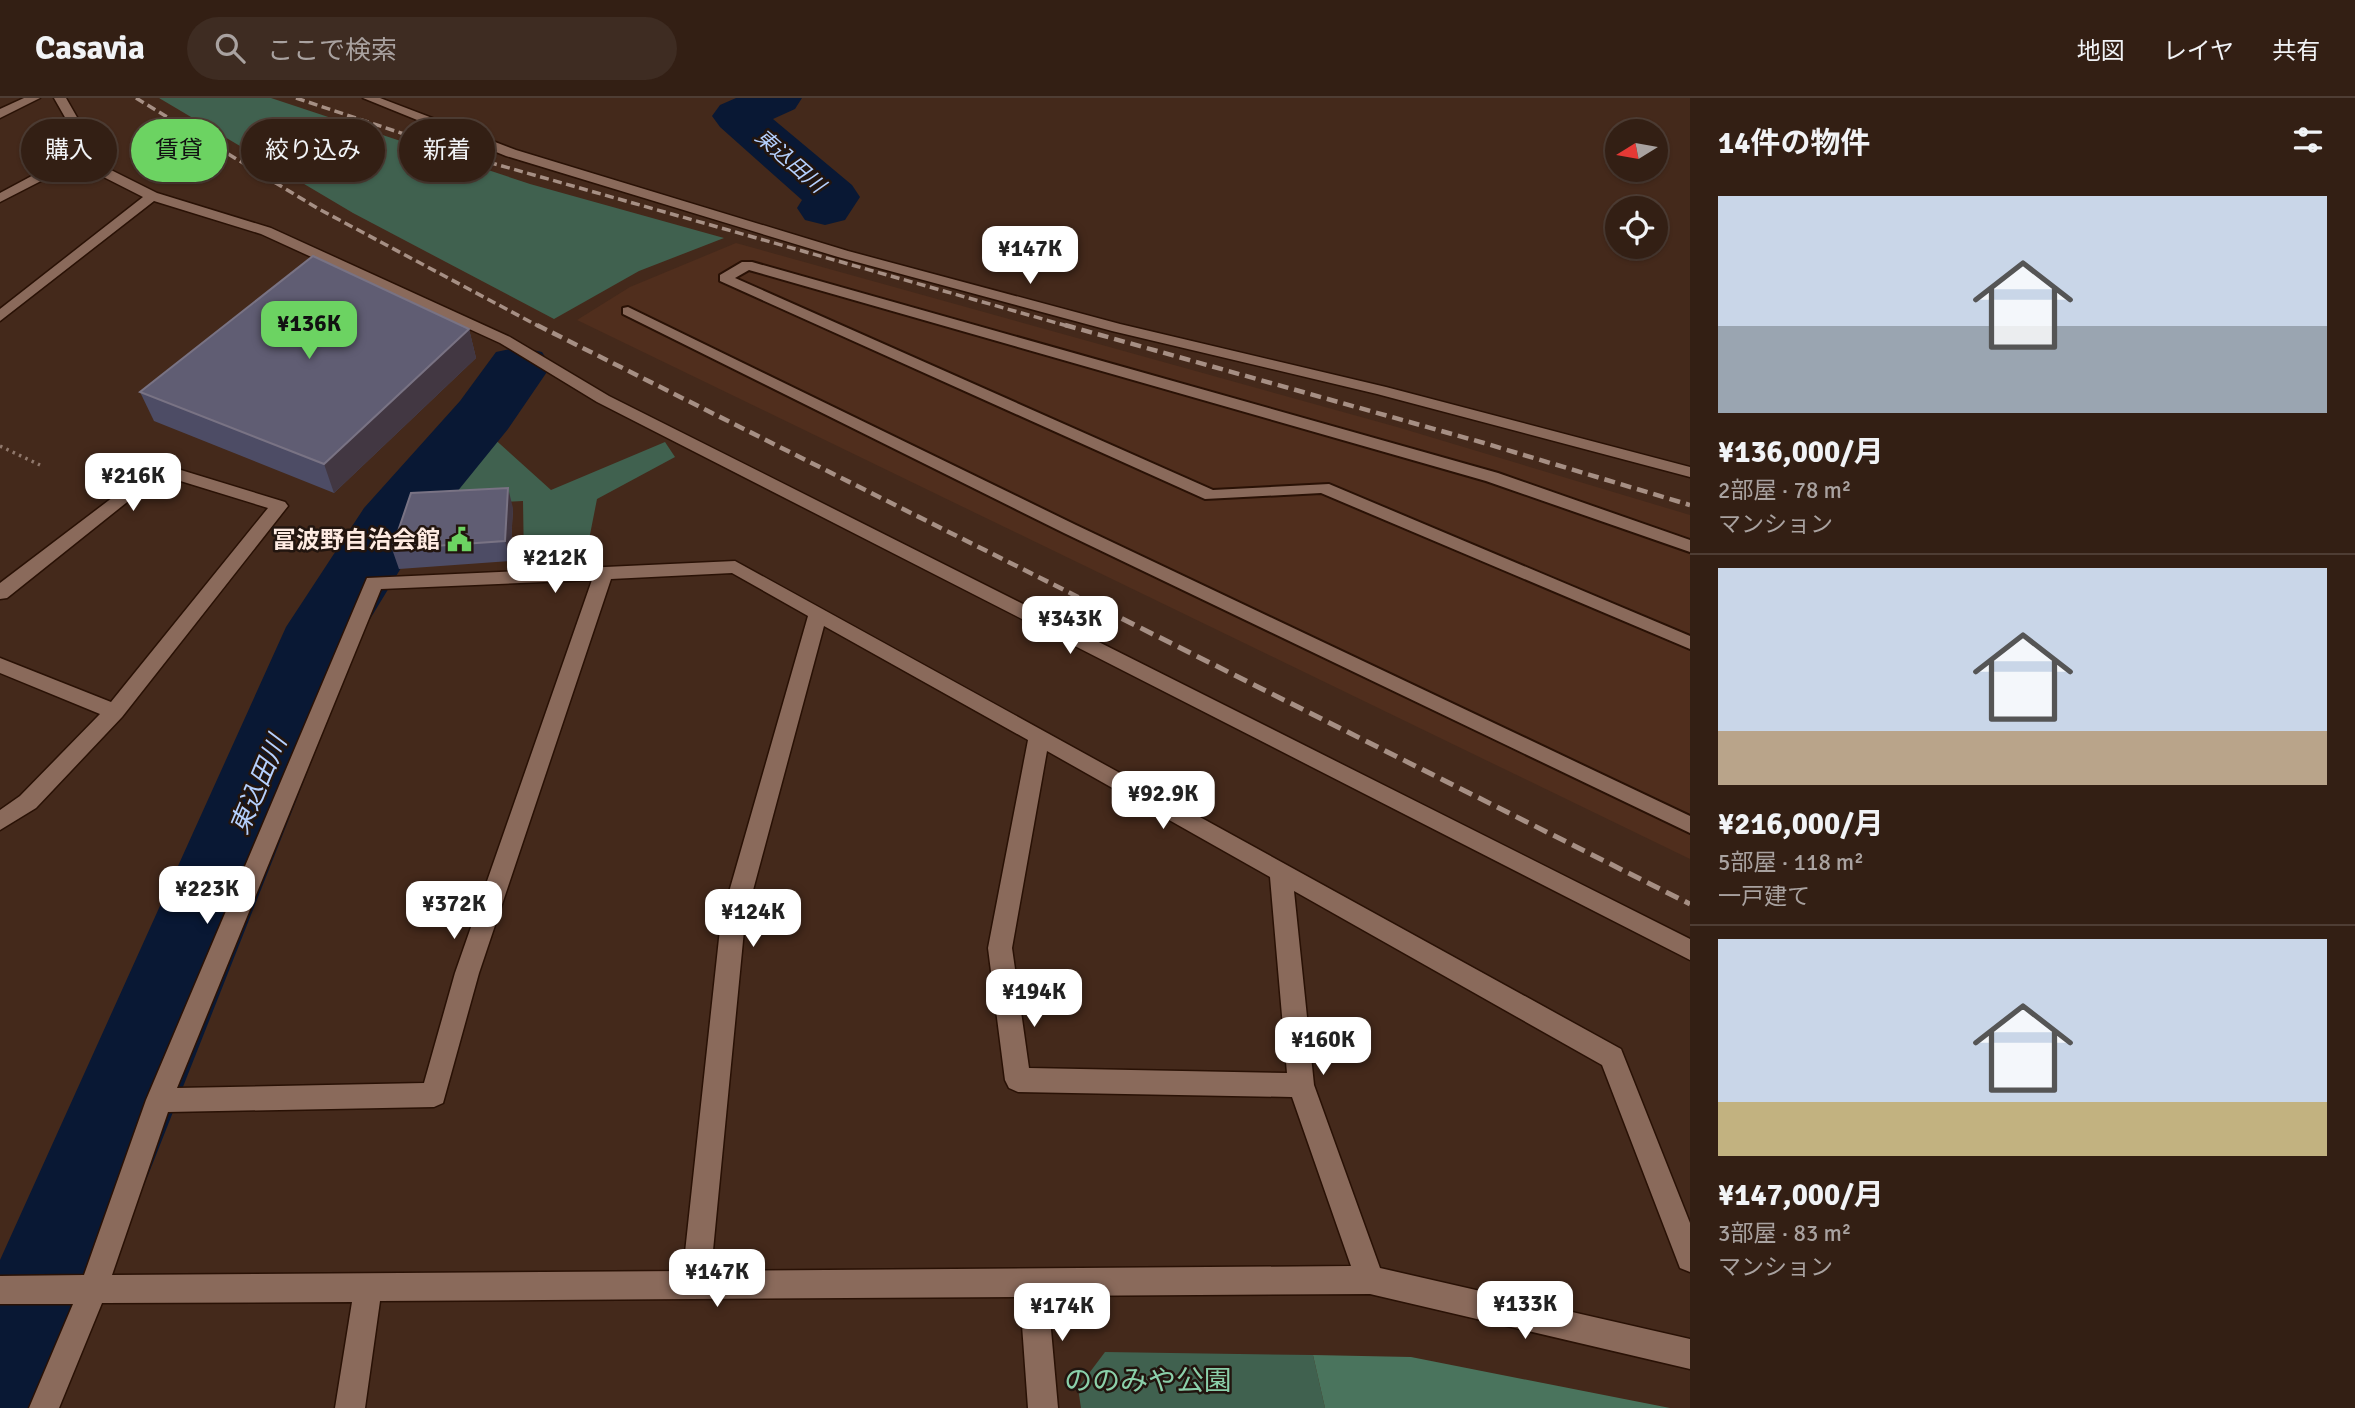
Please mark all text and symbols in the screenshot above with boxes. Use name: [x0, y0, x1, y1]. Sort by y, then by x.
search box: [187, 17, 677, 80]
text: Casavia: [35, 28, 145, 69]
icon: search: [211, 29, 249, 67]
text: ここで検索: [267, 35, 397, 67]
text: 地図: [2077, 36, 2125, 66]
text: レイヤ: [2163, 36, 2234, 66]
text: 共有: [2272, 36, 2320, 66]
chip: 購入: [21, 119, 117, 182]
chip: 賃貸: [131, 119, 227, 182]
chip: 絞り込み: [241, 119, 385, 182]
chip: 新着: [399, 119, 495, 182]
north arrow: [1605, 119, 1668, 182]
map controls: [1605, 119, 1668, 259]
icon: filters: [2289, 121, 2327, 159]
water label: 東込田川: [750, 124, 832, 200]
text: 14件の物件: [1718, 125, 1870, 162]
button: locate: [1605, 196, 1668, 259]
pin: ¥147K: [981, 226, 1079, 286]
text: ¥147K: [998, 234, 1062, 263]
icon: home: [1960, 242, 2086, 368]
pin: ¥136K: [260, 302, 358, 361]
text: ¥136K: [277, 309, 341, 338]
text: ¥136,000/月: [1718, 434, 1884, 471]
pin: ¥216K: [84, 454, 182, 513]
text: ¥216K: [101, 461, 165, 490]
text: 2部屋 · 78 m²: [1718, 476, 1851, 505]
text: マンション: [1718, 510, 1833, 539]
place label: 冨波野自治会館: [272, 525, 440, 555]
public building icon: 冨波野自治会館: [446, 526, 474, 554]
pin: ¥212K: [506, 536, 604, 595]
text: ¥212K: [523, 543, 587, 572]
pin: ¥343K: [1021, 596, 1119, 656]
text: ¥343K: [1038, 604, 1102, 633]
icon: home: [1960, 614, 2086, 740]
water label: 東込田川: [224, 728, 295, 839]
pin: ¥92.9K: [1106, 772, 1220, 831]
text: ¥92.9K: [1128, 779, 1198, 808]
text: ¥216,000/月: [1718, 806, 1884, 843]
text: 5部屋 · 118 m²: [1718, 848, 1864, 877]
pin: ¥223K: [158, 866, 256, 926]
text: ¥223K: [175, 874, 239, 903]
pin: ¥372K: [405, 882, 503, 941]
text: 一戸建て: [1718, 882, 1810, 911]
text: ¥372K: [422, 889, 486, 918]
pin: ¥124K: [704, 890, 802, 949]
text: ¥124K: [721, 897, 785, 926]
pin: ¥194K: [985, 970, 1083, 1029]
text: ¥194K: [1002, 977, 1066, 1006]
icon: home: [1960, 985, 2086, 1111]
pin: ¥160K: [1274, 1018, 1372, 1077]
text: ¥160K: [1291, 1025, 1355, 1054]
text: ¥147,000/月: [1718, 1177, 1884, 1214]
text: 3部屋 · 83 m²: [1718, 1219, 1851, 1248]
pin: ¥147K: [668, 1250, 766, 1309]
text: マンション: [1718, 1253, 1833, 1282]
text: ¥147K: [685, 1257, 749, 1286]
pin: ¥133K: [1476, 1282, 1574, 1341]
pin: ¥174K: [1013, 1284, 1111, 1343]
text: ¥133K: [1493, 1289, 1557, 1318]
text: ¥174K: [1030, 1291, 1094, 1320]
park label: ののみや公園: [1064, 1364, 1232, 1398]

